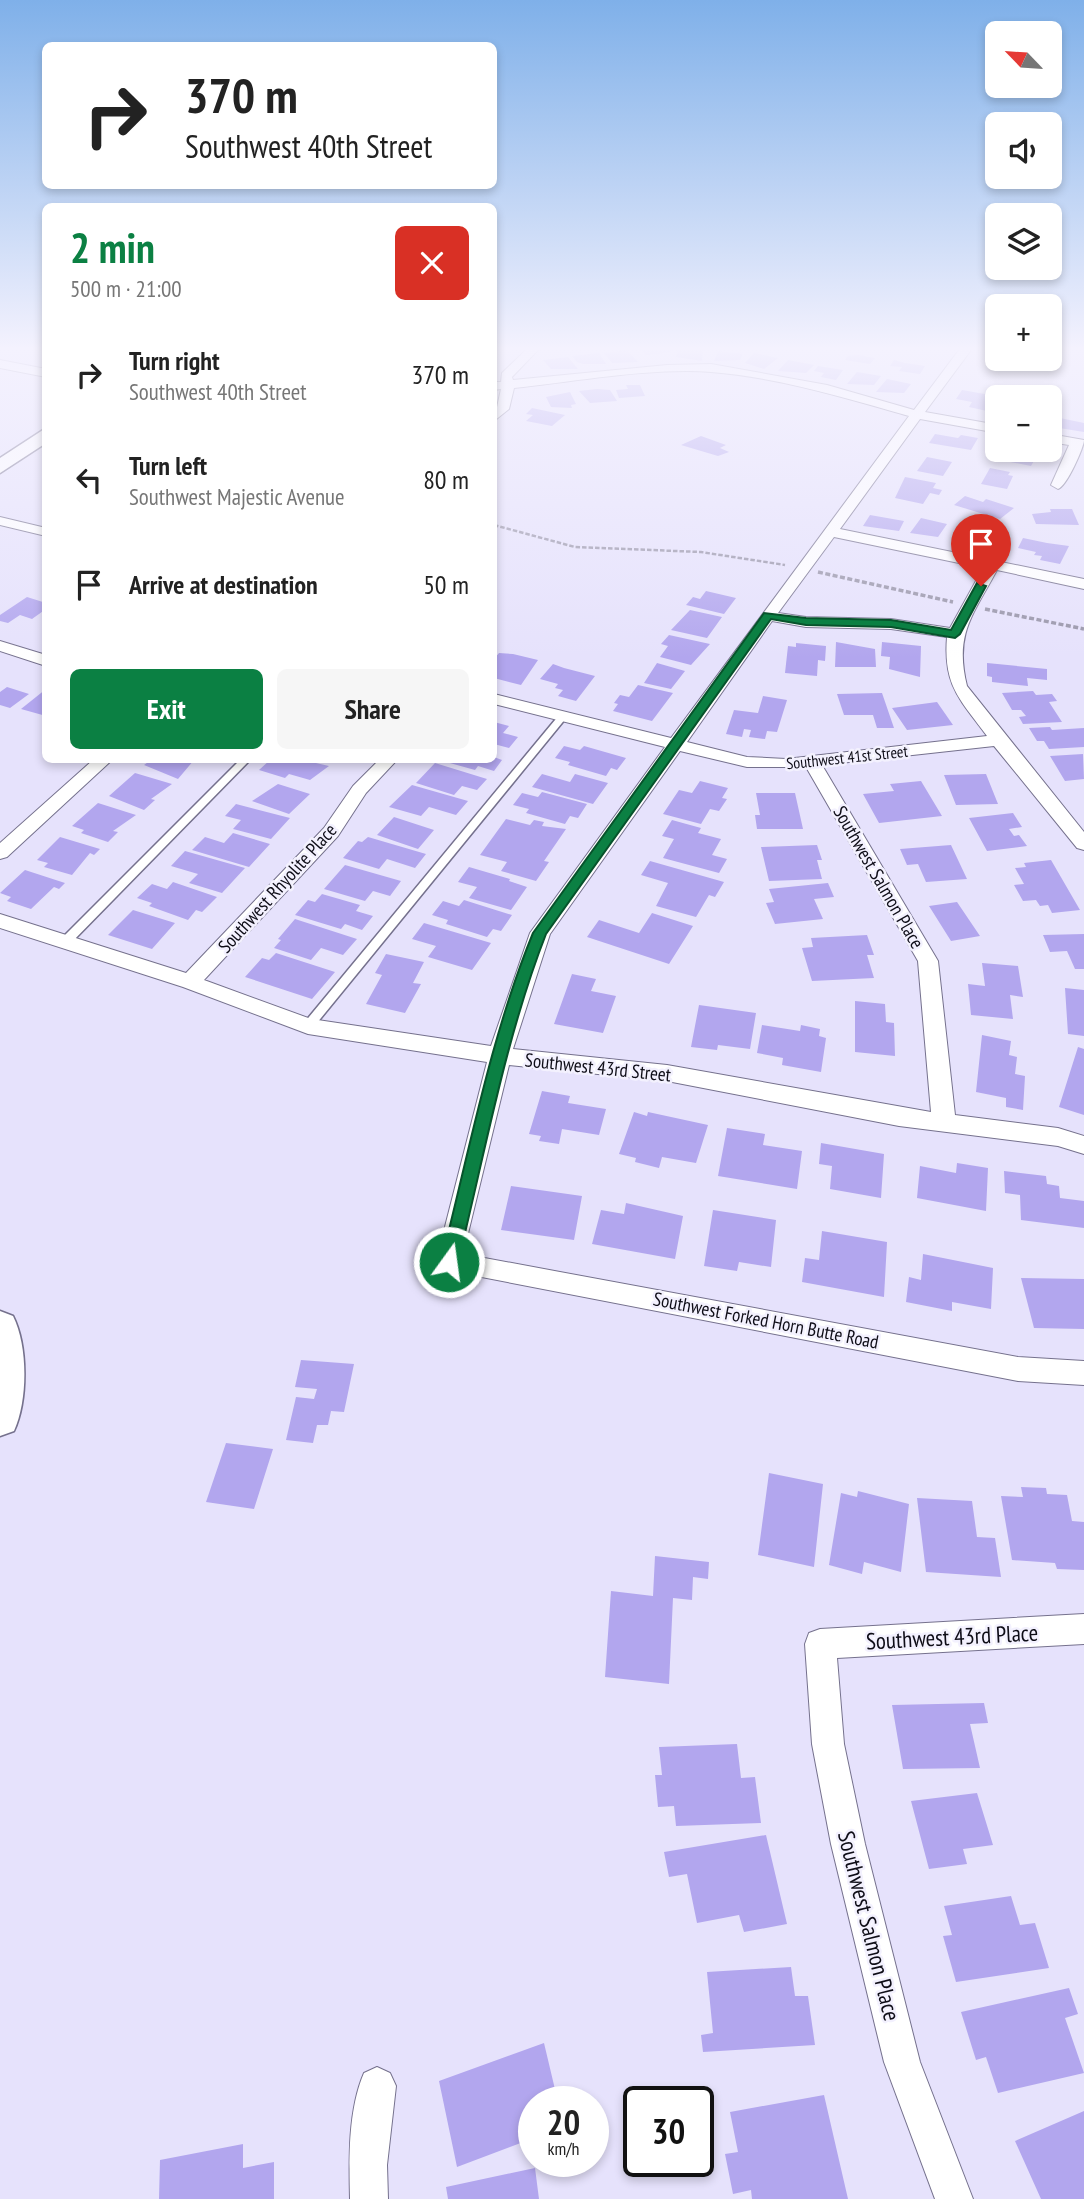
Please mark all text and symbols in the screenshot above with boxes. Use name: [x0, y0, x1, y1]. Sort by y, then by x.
north arrow: [985, 21, 1062, 98]
map controls: [985, 21, 1062, 462]
text: 370 m: [185, 63, 298, 127]
icon: right: [70, 70, 161, 161]
button: sound: [985, 112, 1062, 189]
text: Southwest 40th Street: [185, 125, 432, 167]
button: layers: [985, 203, 1062, 280]
text: 2 min: [70, 220, 155, 275]
button: close: [395, 226, 469, 300]
text: 500 m · 21:00: [70, 274, 182, 303]
button: +: [985, 294, 1062, 371]
text: Turn right: [129, 344, 220, 377]
icon: right: [70, 356, 108, 394]
text: 370 m: [411, 358, 469, 391]
text: Southwest 40th Street: [129, 377, 307, 406]
button: −: [985, 385, 1062, 462]
text: Turn left: [129, 449, 207, 482]
icon: left: [70, 461, 108, 499]
text: 80 m: [423, 463, 469, 496]
text: Southwest Majestic Avenue: [129, 482, 345, 511]
pin: [951, 514, 1011, 586]
icon: arrive: [962, 525, 1000, 563]
icon: arrive: [70, 566, 108, 604]
text: Arrive at destination: [129, 568, 318, 601]
text: 50 m: [423, 568, 469, 601]
button: Exit: [70, 669, 263, 749]
button: Share: [277, 669, 469, 749]
street label: Southwest 41st Street: [785, 741, 909, 773]
street label: Southwest Salmon Place: [828, 801, 930, 953]
street label: Southwest Rhyolite Place: [213, 818, 342, 958]
street label: Southwest 43rd Street: [524, 1047, 673, 1087]
position arrow: [412, 1225, 486, 1299]
street label: Southwest Forked Horn Butte Road: [651, 1286, 881, 1354]
street label: Southwest 43rd Place: [865, 1618, 1039, 1655]
street label: Southwest Salmon Place: [832, 1828, 907, 2024]
speed limit sign: 30: [623, 2086, 714, 2177]
text: 20: [547, 2099, 580, 2145]
text: km/h: [548, 2137, 579, 2160]

